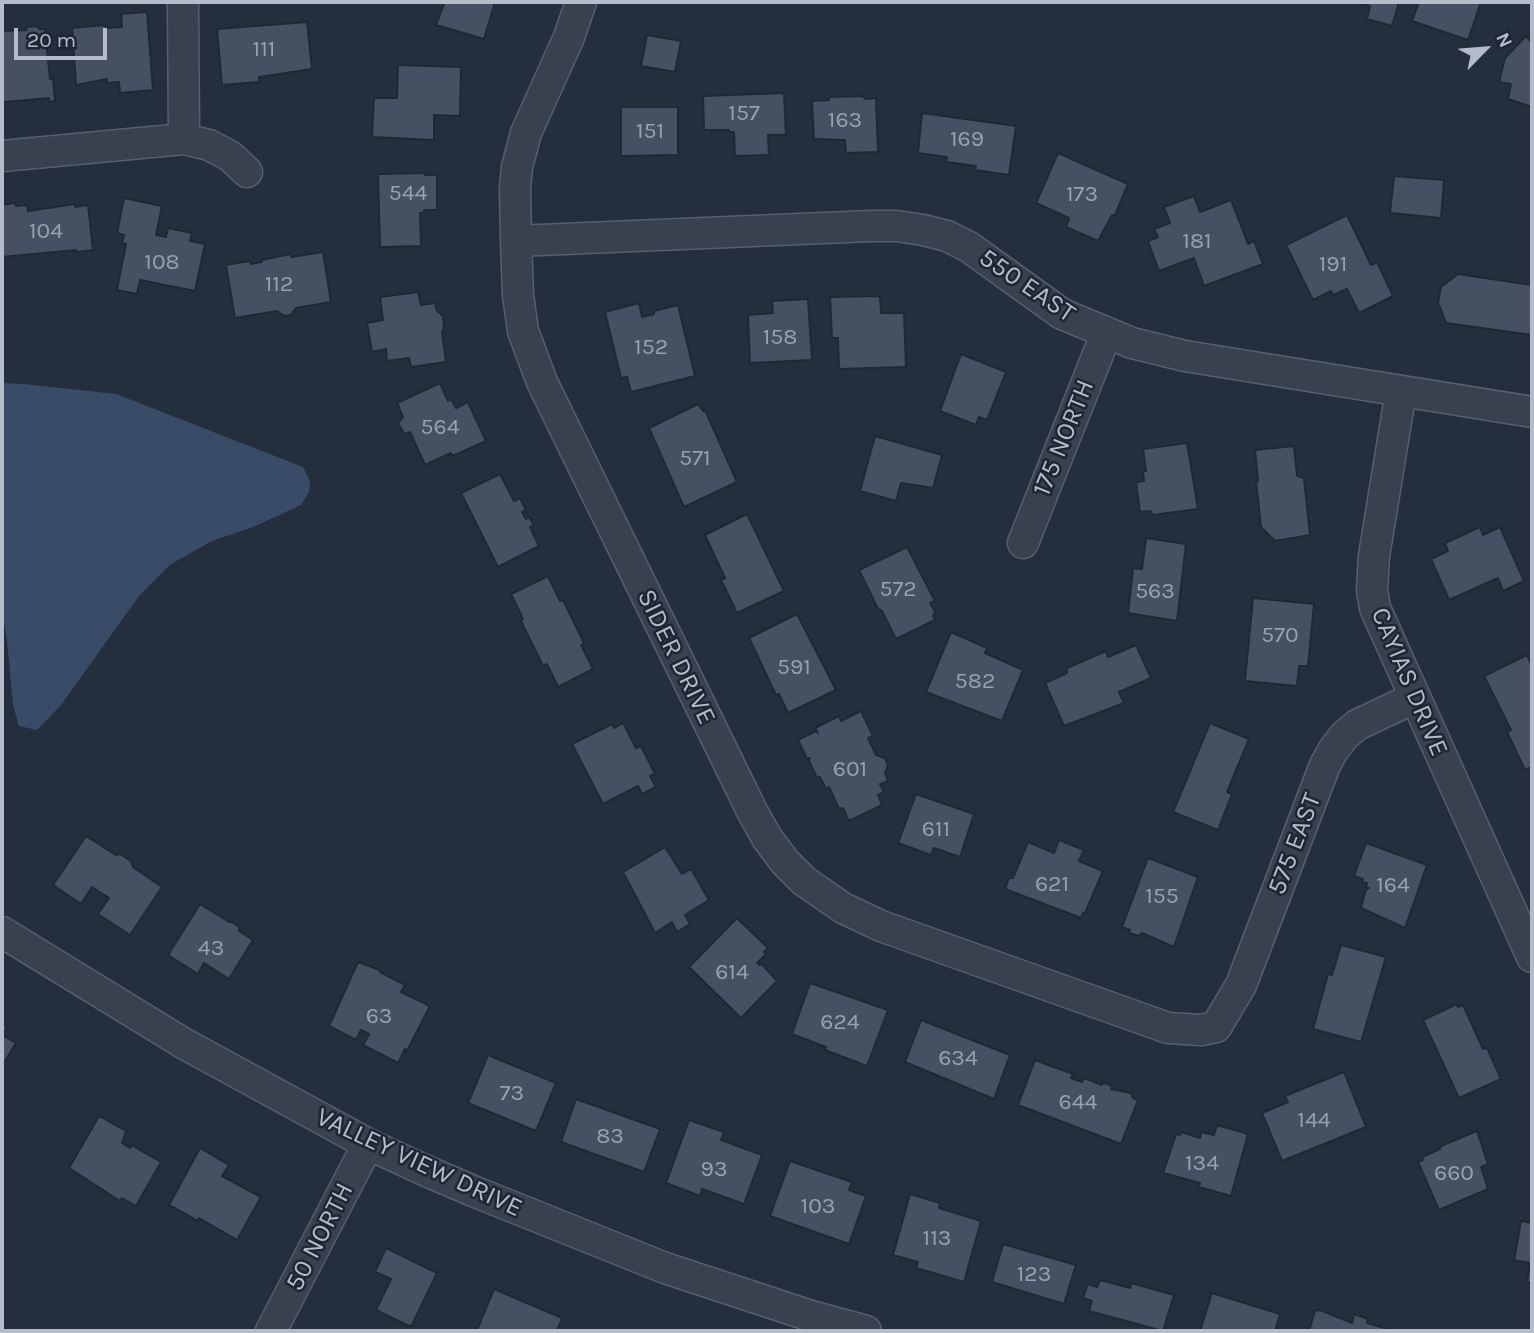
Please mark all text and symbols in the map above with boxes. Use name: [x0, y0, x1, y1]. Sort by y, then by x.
scale bar: [18, 14, 110, 58]
north arrow: [1450, 14, 1520, 84]
text: 20 m: [27, 28, 76, 52]
text: N: [1491, 29, 1517, 51]
house number: 111: [253, 35, 275, 63]
house number: 157: [728, 99, 760, 127]
house number: 163: [828, 106, 862, 134]
house number: 151: [636, 117, 664, 145]
house number: 169: [950, 125, 984, 153]
house number: 544: [389, 179, 427, 207]
house number: 173: [1066, 180, 1098, 208]
house number: 104: [29, 217, 63, 245]
house number: 181: [1182, 227, 1212, 255]
street label: 550 EAST: [973, 243, 1081, 329]
house number: 108: [144, 248, 180, 276]
house number: 191: [1319, 250, 1347, 278]
house number: 112: [265, 270, 293, 298]
house number: 158: [763, 323, 797, 351]
house number: 152: [634, 333, 668, 361]
street label: 175 NORTH: [1027, 375, 1101, 501]
house number: 564: [421, 413, 459, 441]
house number: 571: [679, 444, 711, 472]
house number: 572: [879, 575, 917, 603]
house number: 563: [1135, 577, 1175, 605]
street label: SIDER DRIVE: [630, 584, 722, 730]
street label: CAYIAS DRIVE: [1364, 603, 1454, 761]
house number: 570: [1261, 621, 1299, 649]
house number: 591: [777, 653, 811, 681]
house number: 582: [955, 667, 995, 695]
house number: 601: [833, 755, 867, 783]
street label: 575 EAST: [1261, 789, 1329, 899]
house number: 611: [922, 815, 950, 843]
house number: 621: [1035, 870, 1069, 898]
house number: 164: [1376, 871, 1410, 899]
house number: 155: [1145, 882, 1179, 910]
house number: 43: [198, 934, 224, 962]
house number: 614: [715, 958, 749, 986]
house number: 63: [366, 1002, 392, 1030]
house number: 624: [820, 1008, 860, 1036]
house number: 634: [938, 1044, 978, 1072]
house number: 73: [500, 1079, 524, 1107]
house number: 644: [1059, 1088, 1097, 1116]
street label: VALLEY VIEW DRIVE: [311, 1102, 527, 1224]
house number: 144: [1297, 1106, 1331, 1134]
house number: 83: [596, 1122, 624, 1150]
house number: 134: [1185, 1149, 1219, 1177]
house number: 93: [701, 1155, 727, 1183]
house number: 660: [1434, 1159, 1474, 1187]
street label: 50 NORTH: [280, 1178, 360, 1296]
house number: 103: [801, 1192, 835, 1220]
house number: 113: [923, 1224, 951, 1252]
house number: 123: [1017, 1260, 1051, 1288]

